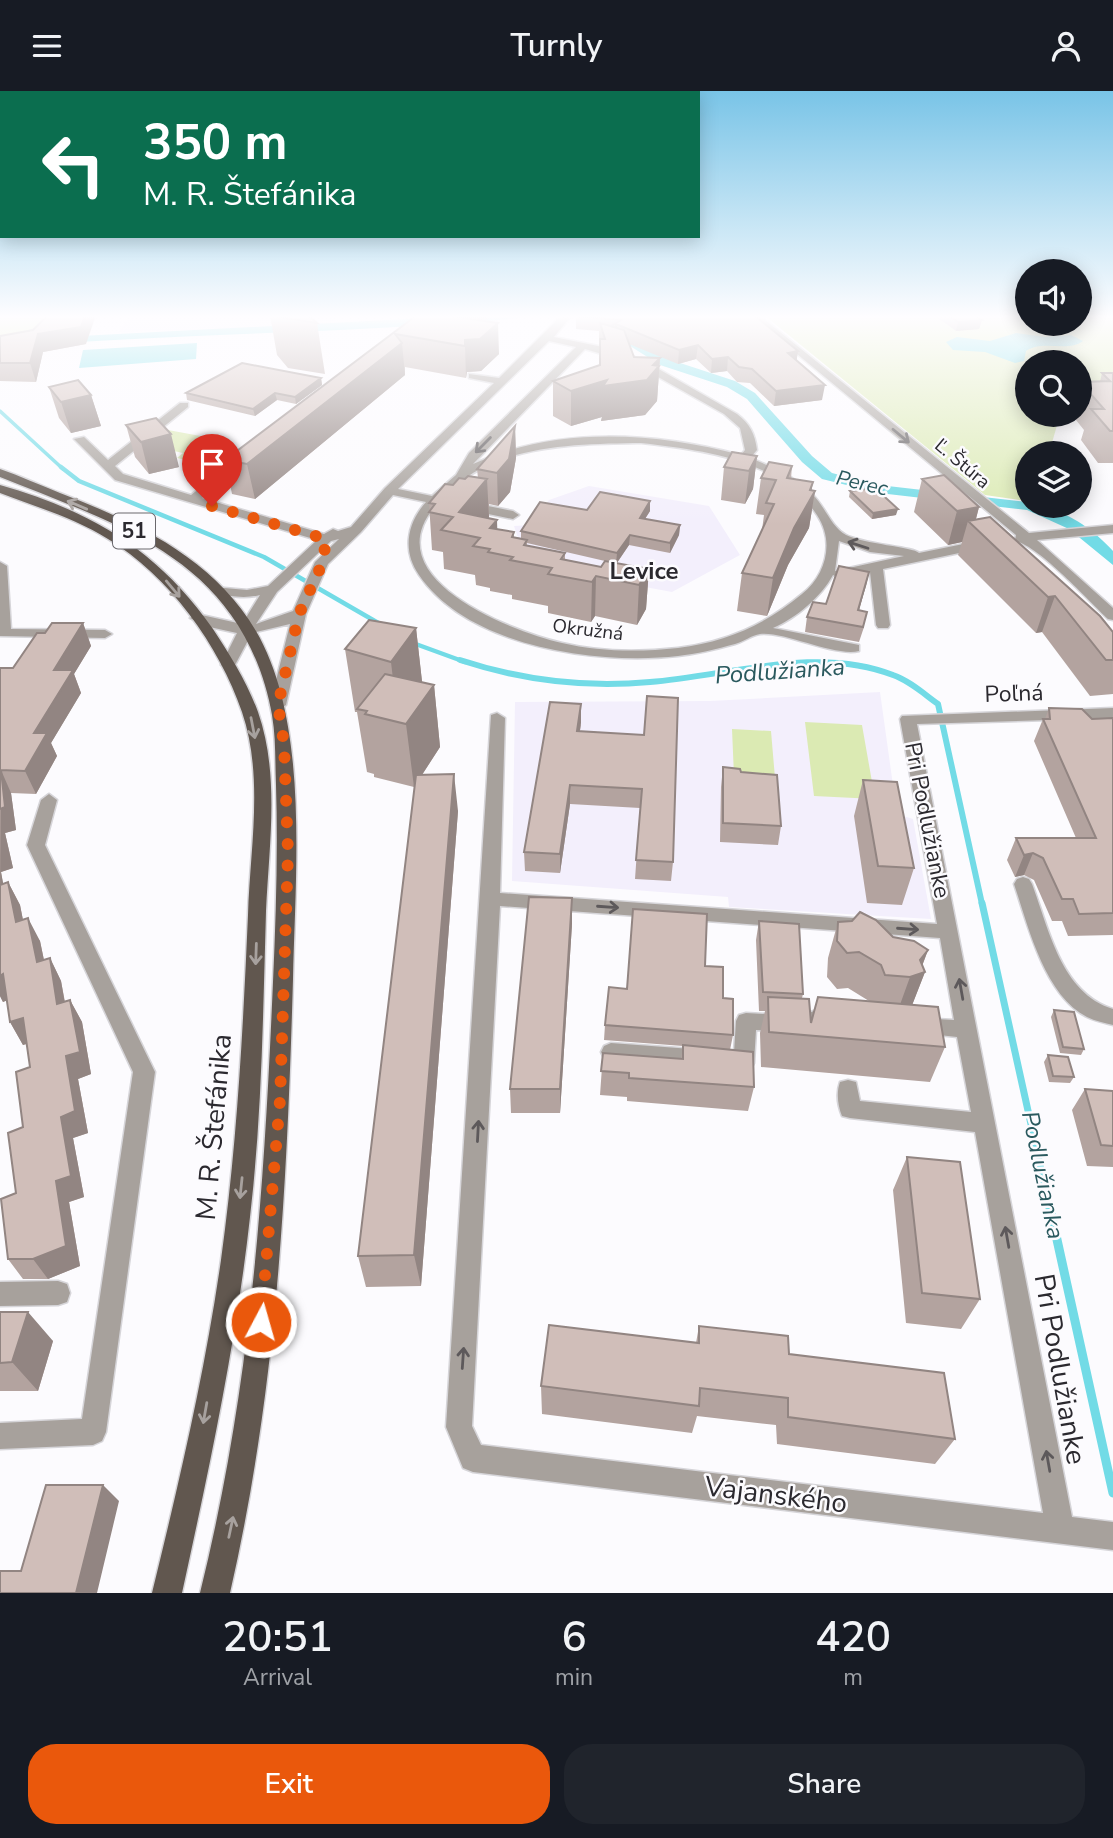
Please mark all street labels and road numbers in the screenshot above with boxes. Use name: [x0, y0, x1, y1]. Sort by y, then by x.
street label: Ľ. Štúra: [929, 433, 996, 495]
road number: 51: [113, 513, 155, 549]
street label: Okružná: [551, 613, 625, 647]
street label: Poľná: [984, 677, 1044, 710]
street label: Pri Podlužianke: [897, 739, 958, 901]
street label: M. R. Štefánika: [187, 1032, 241, 1222]
street label: Pri Podlužianke: [1025, 1271, 1095, 1467]
street label: Vajanského: [701, 1467, 849, 1523]

